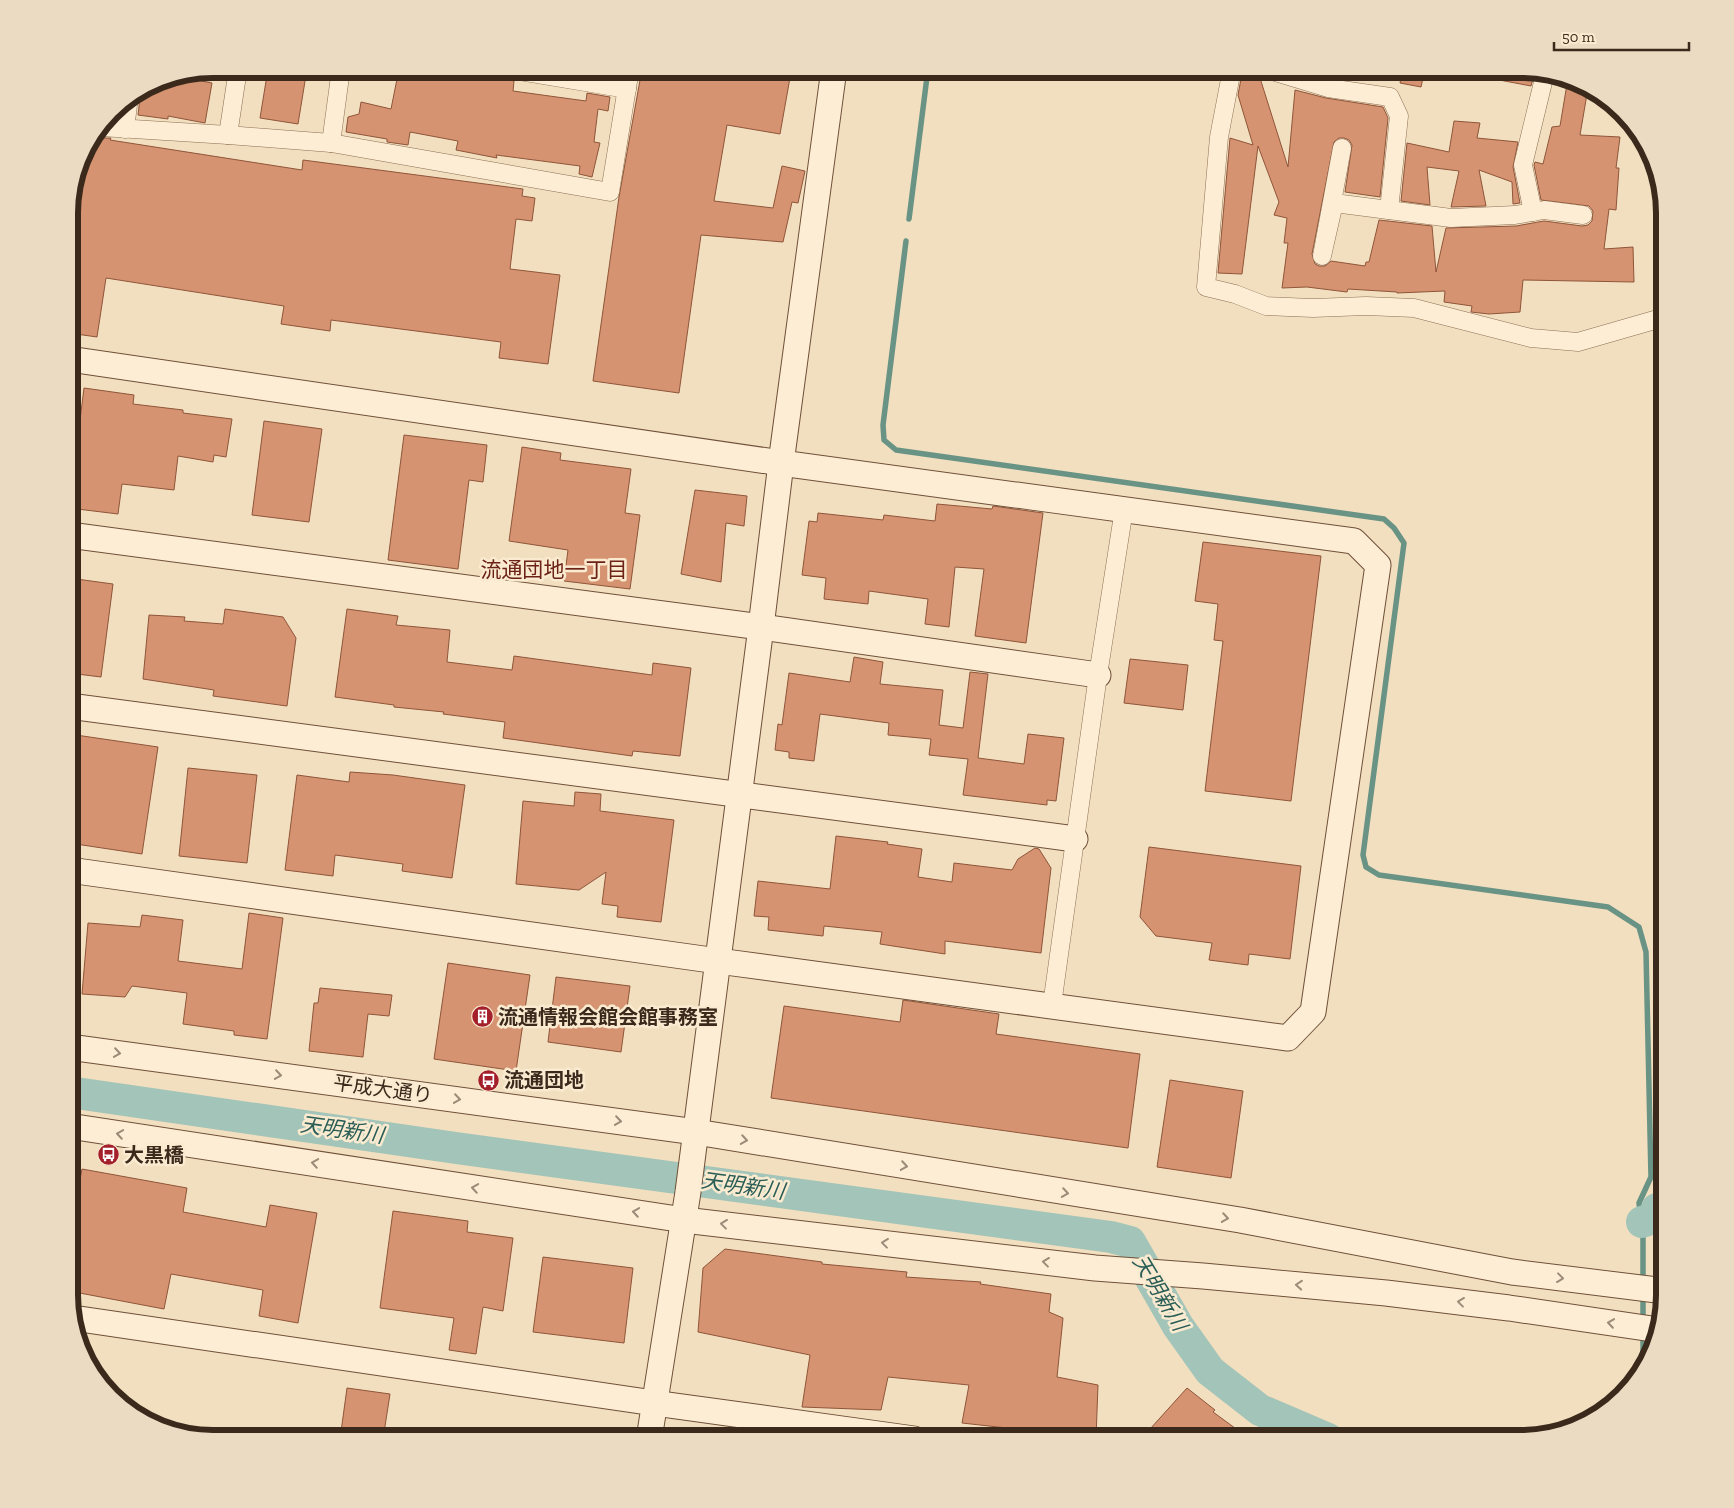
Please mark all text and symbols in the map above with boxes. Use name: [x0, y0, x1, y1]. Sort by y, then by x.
scale bar: [1554, 20, 1689, 52]
text: 50 m: [1562, 28, 1595, 46]
district label: 流通団地一丁目: [481, 557, 628, 582]
building icon: 流通情報会館会館事務室: [470, 1005, 494, 1029]
place label: 流通情報会館会館事務室: [498, 1005, 718, 1029]
one-way arrow: [113, 1048, 122, 1058]
bus stop icon: 流通団地: [476, 1068, 500, 1092]
place label: 流通団地: [504, 1068, 584, 1092]
one-way arrow: [275, 1069, 283, 1080]
street label: 平成大通り: [332, 1070, 434, 1108]
one-way arrow: [453, 1093, 461, 1104]
water label: 天明新川: [299, 1111, 387, 1148]
one-way arrow: [614, 1115, 622, 1126]
one-way arrow: [115, 1129, 124, 1139]
one-way arrow: [740, 1134, 748, 1144]
bus stop icon: 大黒橋: [96, 1143, 120, 1167]
place label: 大黒橋: [124, 1143, 184, 1167]
one-way arrow: [310, 1159, 319, 1169]
one-way arrow: [900, 1161, 909, 1171]
water label: 天明新川: [700, 1167, 788, 1204]
one-way arrow: [471, 1183, 480, 1193]
one-way arrow: [1060, 1187, 1069, 1197]
one-way arrow: [632, 1208, 640, 1218]
one-way arrow: [1221, 1212, 1229, 1223]
one-way arrow: [719, 1219, 727, 1230]
one-way arrow: [881, 1238, 889, 1249]
water label: 天明新川: [1128, 1250, 1194, 1337]
one-way arrow: [1042, 1257, 1050, 1268]
one-way arrow: [1557, 1272, 1565, 1283]
one-way arrow: [1295, 1280, 1303, 1291]
one-way arrow: [1457, 1297, 1465, 1308]
one-way arrow: [1606, 1319, 1615, 1329]

